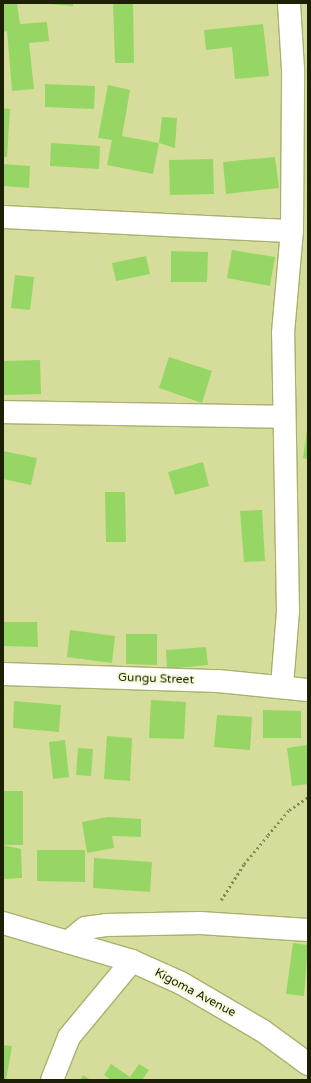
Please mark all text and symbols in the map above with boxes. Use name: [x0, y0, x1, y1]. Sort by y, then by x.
street label: Gungu Street: [118, 670, 194, 688]
street label: Kigoma Avenue: [152, 966, 238, 1020]

